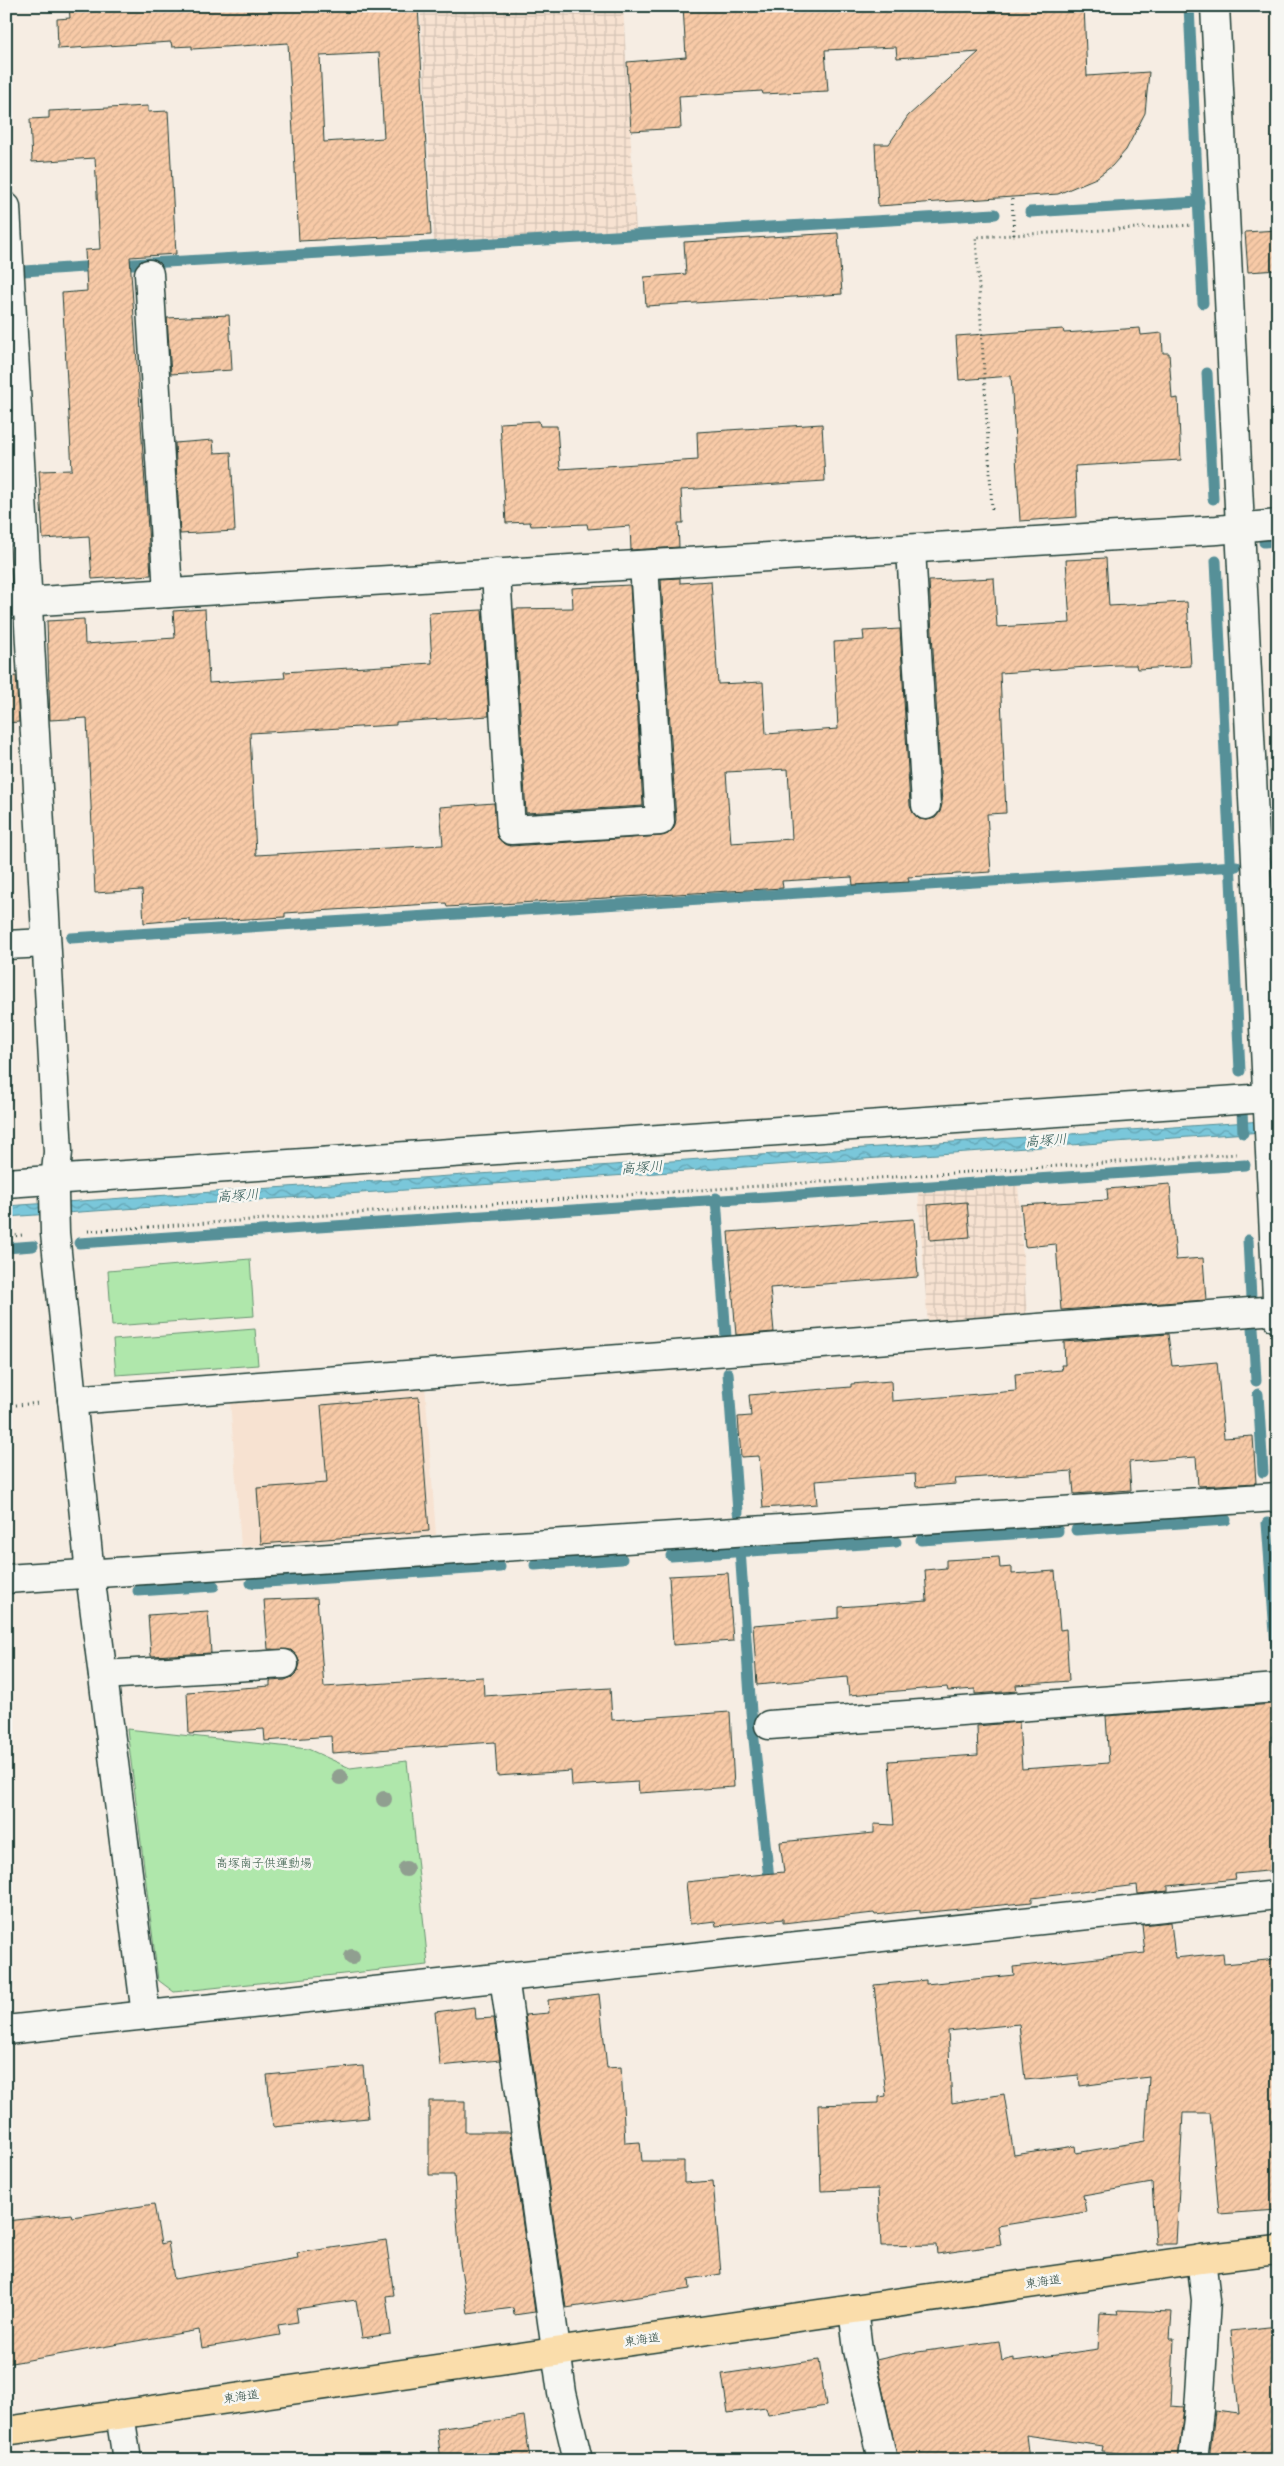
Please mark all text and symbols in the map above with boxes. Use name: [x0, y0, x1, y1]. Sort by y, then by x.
water label: 高塚川: [1024, 1129, 1068, 1153]
water label: 高塚川: [620, 1156, 664, 1180]
water label: 高塚川: [216, 1184, 260, 1208]
park label: 高塚南子供運動場: [216, 1854, 312, 1873]
street label: 東海道: [1024, 2270, 1062, 2294]
street label: 東海道: [623, 2328, 661, 2352]
street label: 東海道: [222, 2385, 260, 2409]

